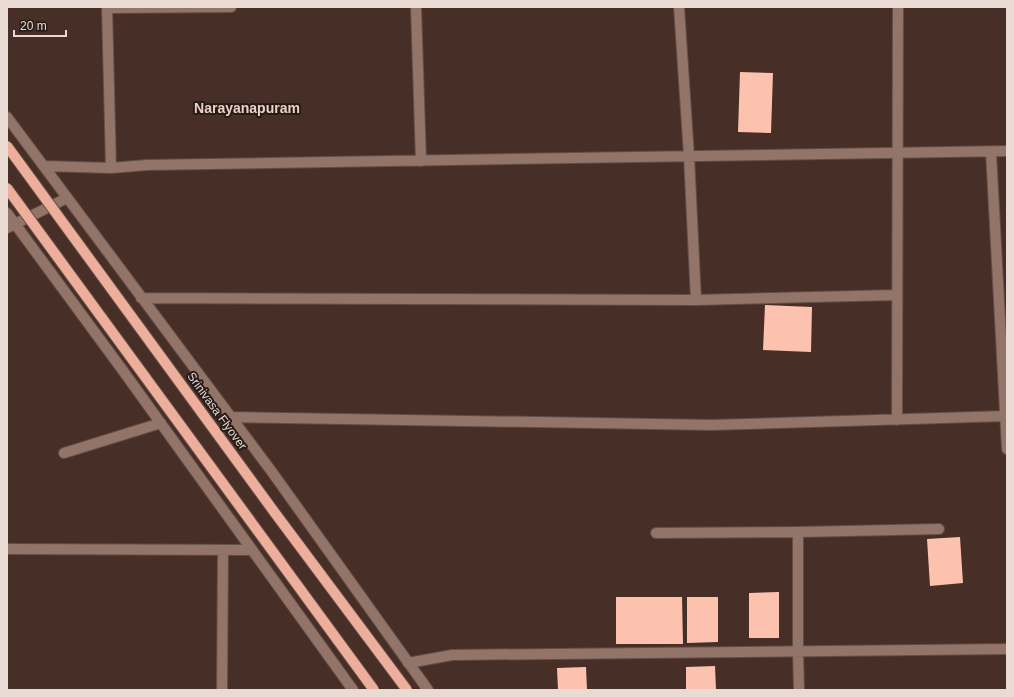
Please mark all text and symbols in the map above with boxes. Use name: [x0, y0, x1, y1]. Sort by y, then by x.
scale bar: [14, 12, 66, 38]
text: 20 m: [20, 19, 47, 33]
district label: Narayanapuram: [194, 100, 300, 116]
street label: Srinivasa Flyover: [184, 370, 250, 452]

